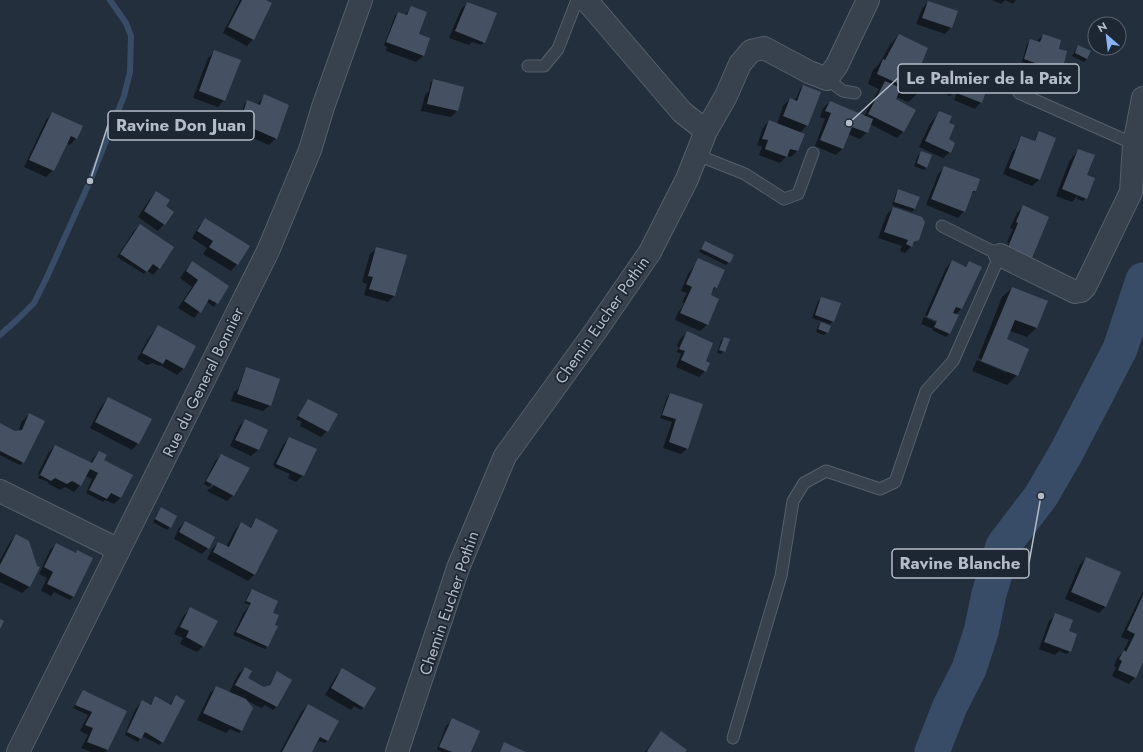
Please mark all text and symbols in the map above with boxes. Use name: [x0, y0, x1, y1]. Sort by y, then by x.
north arrow: [1087, 16, 1127, 56]
text: N: [1095, 18, 1110, 36]
callout: Le Palmier de la Paix: [898, 64, 1079, 93]
text: Le Palmier de la Paix: [906, 66, 1073, 90]
callout: Ravine Don Juan: [108, 111, 254, 140]
text: Ravine Don Juan: [116, 113, 246, 137]
street label: Chemin Eucher Pothin: [549, 252, 655, 388]
street label: Rue du General Bonnier: [157, 303, 250, 461]
street label: Chemin Eucher Pothin: [414, 528, 484, 678]
callout: Ravine Blanche: [892, 549, 1029, 578]
text: Ravine Blanche: [900, 551, 1021, 575]

